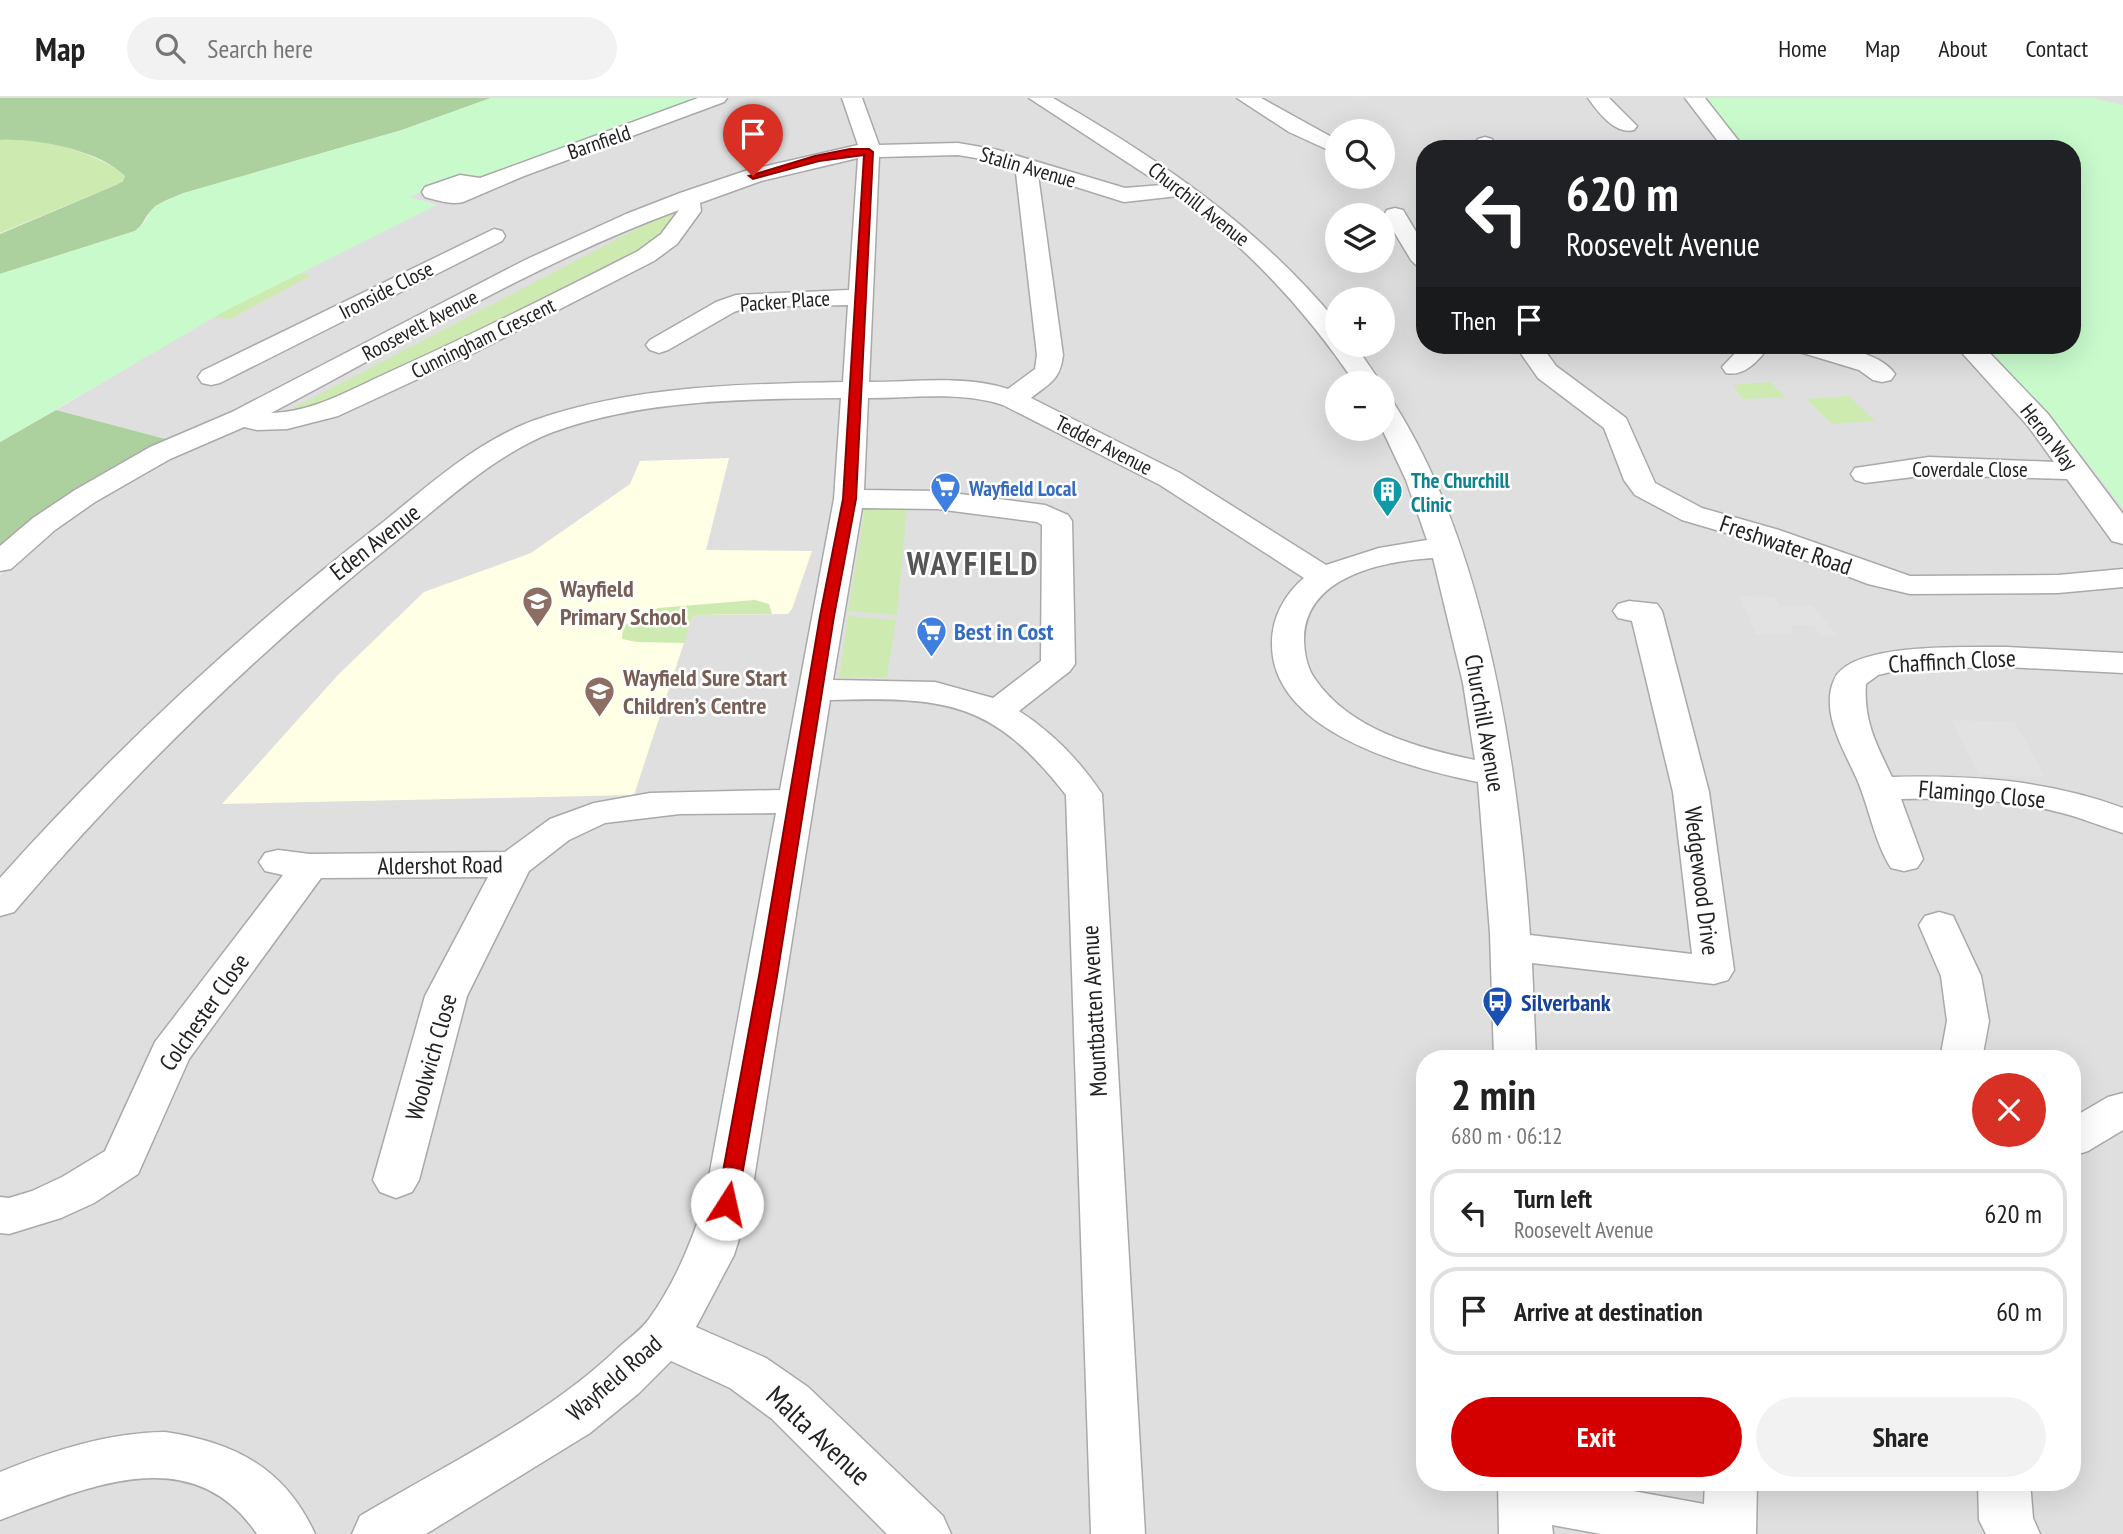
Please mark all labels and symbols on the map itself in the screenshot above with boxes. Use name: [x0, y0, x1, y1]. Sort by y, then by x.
pin: [723, 104, 783, 176]
street label: Barnfield: [564, 119, 634, 165]
street label: Stalin Avenue: [977, 140, 1079, 194]
street label: Churchill Avenue: [1143, 156, 1255, 252]
street label: Ironside Close: [334, 255, 438, 325]
street label: Roosevelt Avenue: [357, 283, 483, 367]
street label: Packer Place: [739, 284, 831, 318]
street label: Cunningham Crescent: [406, 291, 560, 385]
street label: Heron Way: [2014, 398, 2084, 476]
street label: Tedder Avenue: [1051, 409, 1157, 481]
street label: Coverdale Close: [1912, 456, 2028, 483]
place label: The Churchill Clinic: [1411, 467, 1511, 518]
supermarket icon: Wayfield Local: [929, 471, 963, 515]
place label: Wayfield Local: [968, 475, 1077, 502]
building icon: The Churchill Clinic: [1371, 475, 1405, 519]
street label: Eden Avenue: [324, 497, 426, 587]
street label: Freshwater Road: [1716, 508, 1856, 582]
district label: WAYFIELD: [906, 542, 1039, 584]
place label: Wayfield Primary School: [559, 573, 687, 632]
school or university icon: Wayfield Primary School: [520, 585, 554, 629]
supermarket icon: Best in Cost: [914, 614, 948, 658]
place label: Best in Cost: [954, 616, 1053, 647]
street label: Chaffinch Close: [1888, 642, 2016, 680]
street label: Churchill Avenue: [1458, 652, 1512, 794]
place label: Wayfield Sure Start Children’s Centre: [622, 662, 787, 721]
school or university icon: Wayfield Sure Start Children’s Centre: [583, 674, 617, 718]
street label: Flamingo Close: [1917, 773, 2047, 815]
street label: Wedgewood Drive: [1678, 805, 1726, 957]
street label: Aldershot Road: [377, 848, 503, 882]
street label: Mountbatten Avenue: [1074, 924, 1114, 1098]
street label: Colchester Close: [152, 947, 256, 1077]
bus stop icon: Silverbank: [1481, 985, 1515, 1029]
place label: Silverbank: [1521, 987, 1611, 1018]
street label: Woolwich Close: [398, 990, 464, 1124]
position arrow: [690, 1167, 764, 1241]
street label: Wayfield Road: [560, 1328, 668, 1428]
street label: Malta Avenue: [759, 1377, 879, 1493]

